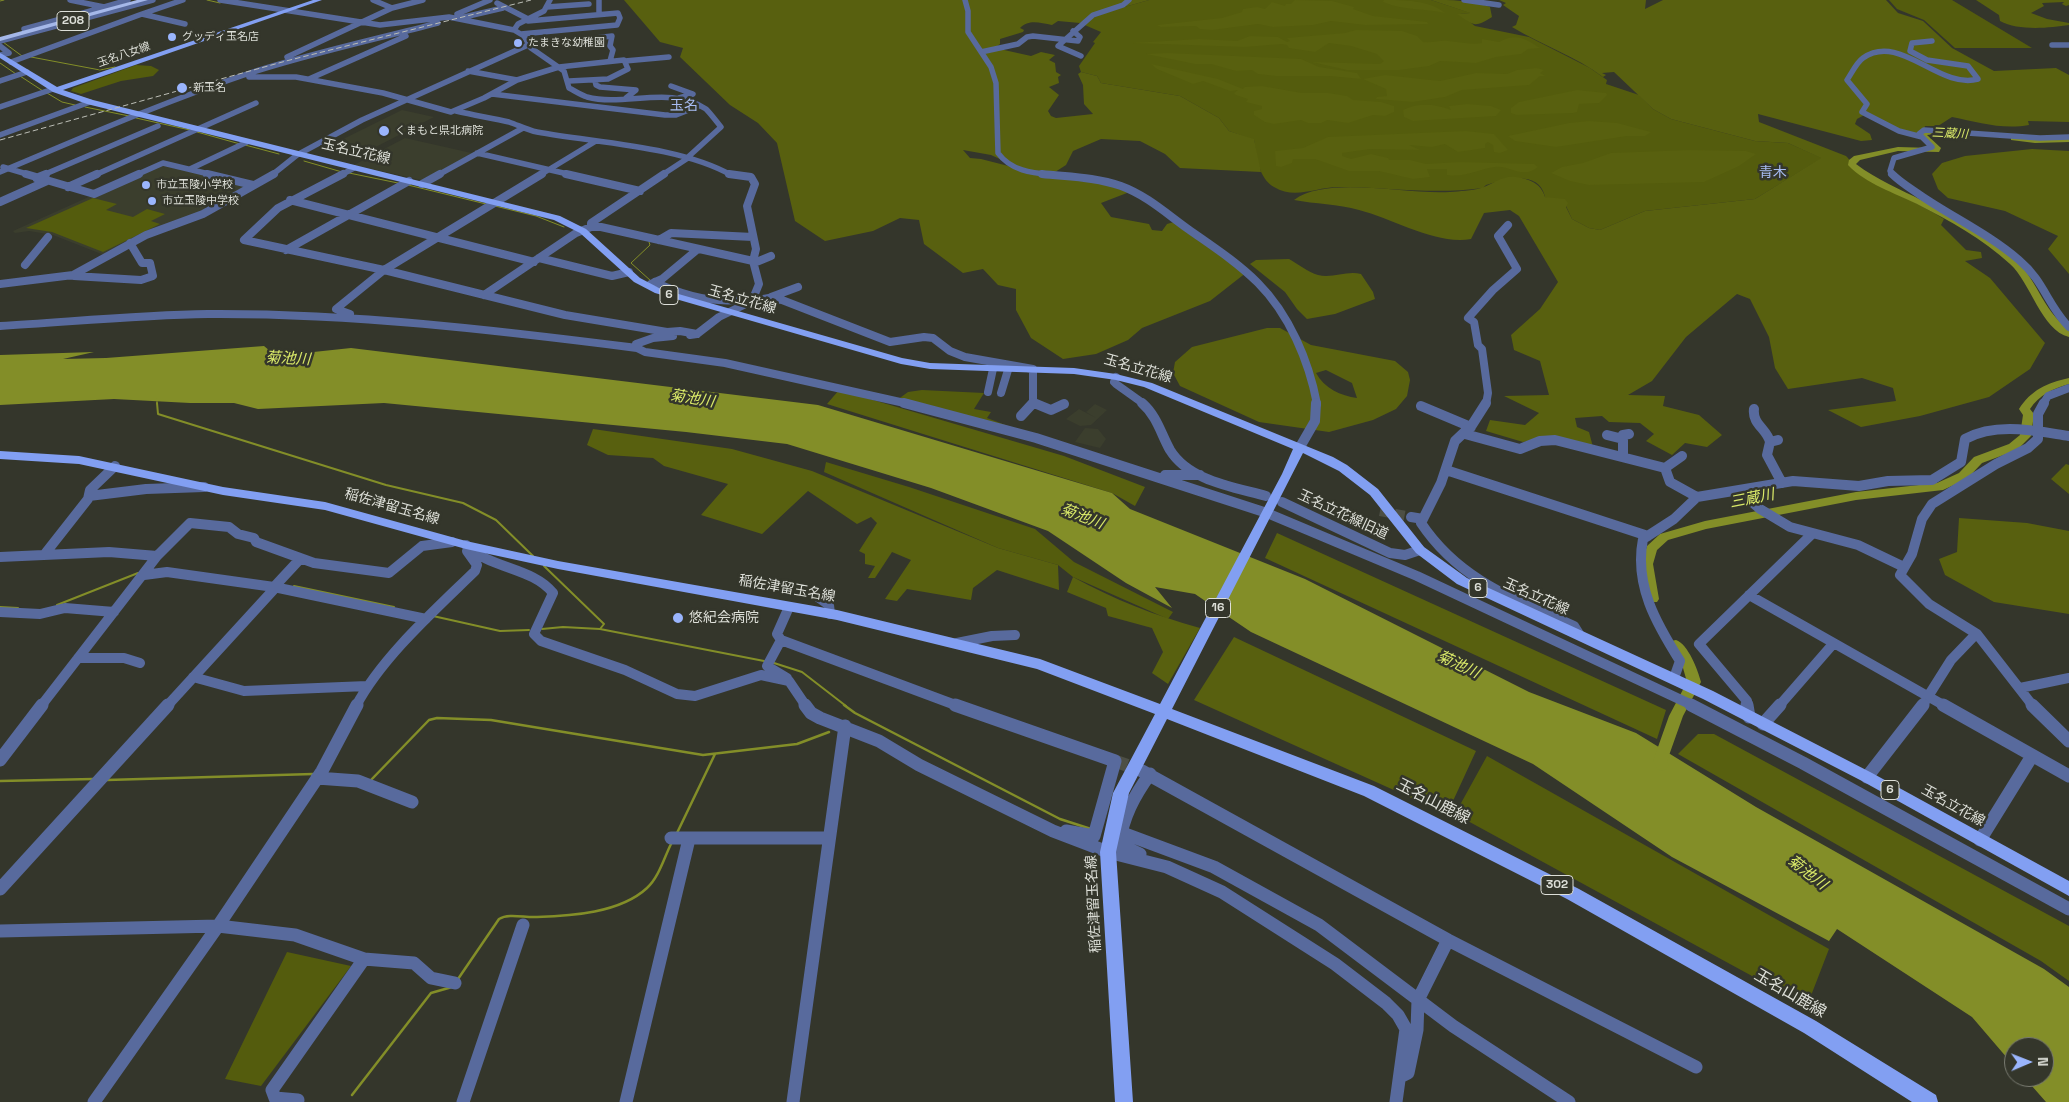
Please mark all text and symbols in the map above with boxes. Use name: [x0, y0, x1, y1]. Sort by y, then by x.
road number: 208: [57, 12, 89, 30]
place label: グッディ玉名店: [182, 30, 259, 44]
marker: グッディ玉名店: [166, 31, 178, 43]
place label: たまきな幼稚園: [528, 36, 605, 50]
marker: たまきな幼稚園: [512, 37, 524, 49]
street label: 玉名八女線: [96, 40, 152, 70]
marker: 新玉名: [175, 81, 189, 95]
place label: 新玉名: [193, 81, 226, 95]
district label: 玉名: [670, 98, 698, 114]
marker: くまもと県北病院: [377, 124, 391, 138]
place label: くまもと県北病院: [395, 124, 483, 138]
water label: 三蔵川: [1932, 126, 1968, 142]
street label: 玉名立花線: [320, 136, 392, 168]
district label: 青木: [1759, 165, 1787, 181]
place label: 市立玉陵小学校: [156, 178, 233, 192]
marker: 市立玉陵小学校: [140, 179, 152, 191]
place label: 市立玉陵中学校: [162, 194, 239, 208]
marker: 市立玉陵中学校: [146, 195, 158, 207]
street label: 玉名立花線: [706, 282, 778, 318]
road number: 6: [660, 286, 678, 304]
water label: 菊池川: [265, 349, 311, 369]
street label: 玉名立花線: [1102, 351, 1174, 387]
water label: 菊池川: [668, 387, 716, 411]
street label: 稲佐津留玉名線: [343, 485, 441, 529]
water label: 三蔵川: [1728, 486, 1776, 512]
street label: 玉名立花線旧道: [1295, 487, 1391, 543]
water label: 菊池川: [1058, 501, 1106, 533]
street label: 稲佐津留玉名線: [737, 572, 837, 606]
street label: 玉名立花線: [1501, 575, 1571, 619]
road number: 6: [1469, 578, 1487, 598]
road number: 16: [1206, 598, 1230, 618]
place label: 悠紀会病院: [689, 610, 759, 626]
marker: 悠紀会病院: [671, 611, 685, 625]
water label: 菊池川: [1434, 647, 1482, 683]
street label: 玉名山鹿線: [1393, 775, 1473, 829]
road number: 6: [1881, 780, 1899, 800]
street label: 玉名立花線: [1918, 782, 1988, 830]
water label: 菊池川: [1784, 852, 1830, 894]
street label: 稲佐津留玉名線: [1083, 855, 1105, 953]
road number: 302: [1541, 876, 1573, 894]
street label: 玉名山鹿線: [1751, 966, 1829, 1022]
north arrow: [2004, 1037, 2054, 1087]
text: N: [2034, 1057, 2052, 1067]

